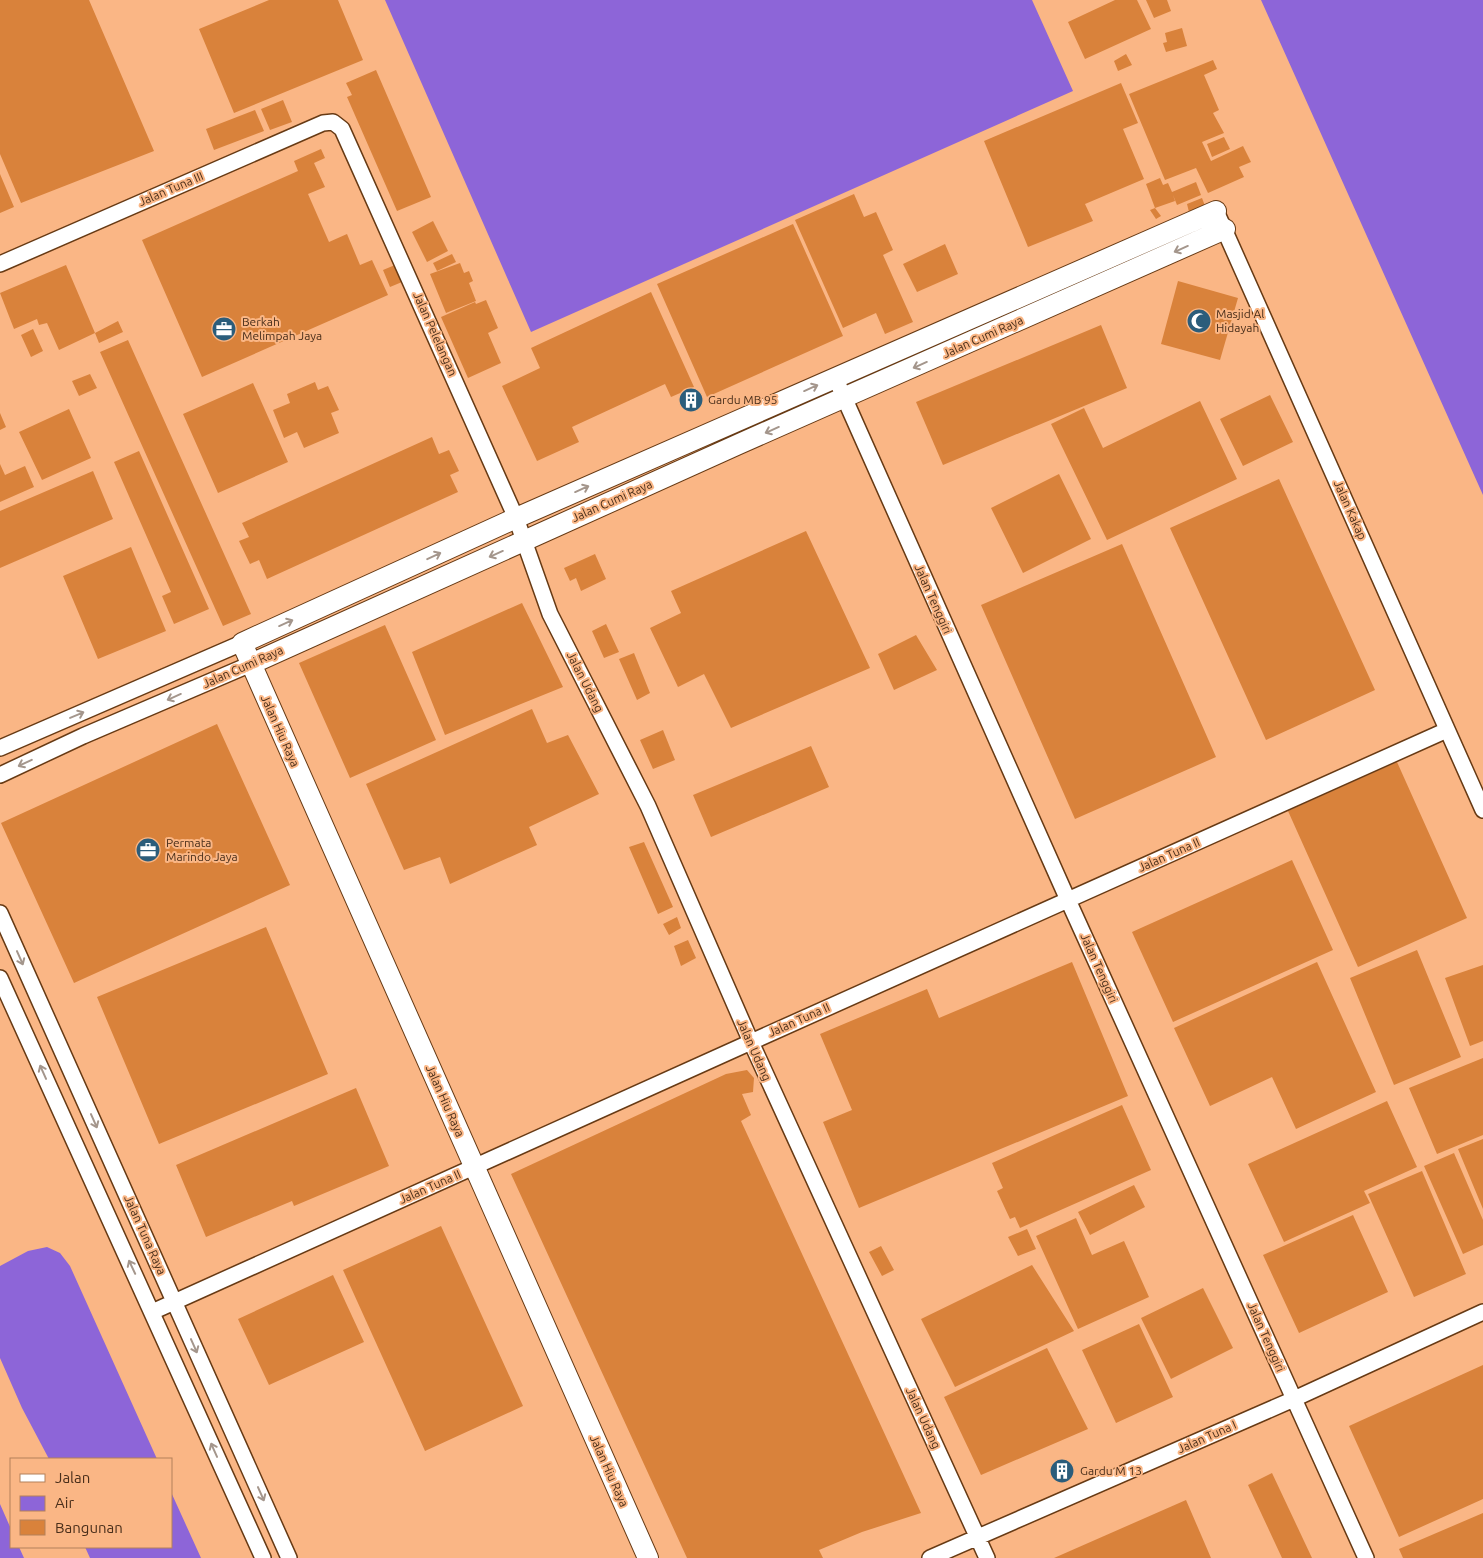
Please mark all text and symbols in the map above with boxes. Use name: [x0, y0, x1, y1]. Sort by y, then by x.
street label: Jalan Tuna III: [136, 169, 205, 208]
one-way arrow: [1174, 245, 1189, 254]
street label: Jalan Pelelangan: [411, 290, 460, 378]
place label: Masjid Al Hidayah: [1216, 307, 1264, 334]
mosque icon: Masjid Al Hidayah: [1186, 308, 1212, 334]
street label: Jalan Cumi Raya: [941, 313, 1025, 360]
place label: Berkah Melimpah Jaya: [242, 315, 322, 342]
office icon: Berkah Melimpah Jaya: [211, 316, 237, 342]
one-way arrow: [913, 360, 928, 370]
one-way arrow: [803, 383, 818, 393]
building icon: Gardu MB 95: [678, 387, 704, 413]
place label: Gardu MB 95: [708, 393, 778, 406]
one-way arrow: [765, 425, 780, 435]
street label: Jalan Cumi Raya: [570, 477, 654, 524]
street label: Jalan Kakap: [1332, 478, 1369, 542]
one-way arrow: [574, 484, 589, 493]
one-way arrow: [489, 549, 504, 559]
one-way arrow: [426, 550, 441, 560]
street label: Jalan Tenggiri: [912, 562, 955, 636]
one-way arrow: [278, 618, 293, 628]
street label: Jalan Cumi Raya: [201, 643, 285, 690]
street label: Jalan Udang: [565, 649, 606, 714]
one-way arrow: [167, 692, 182, 702]
street label: Jalan Hiu Raya: [259, 693, 302, 769]
one-way arrow: [69, 709, 84, 719]
one-way arrow: [18, 759, 33, 768]
street label: Jalan Tuna II: [1136, 835, 1202, 874]
place label: Permata Marindo Jaya: [166, 836, 238, 863]
office icon: Permata Marindo Jaya: [135, 837, 161, 863]
street label: Jalan Tenggiri: [1078, 931, 1121, 1005]
one-way arrow: [15, 950, 25, 965]
street label: Jalan Tuna II: [766, 1000, 832, 1039]
street label: Jalan Udang: [735, 1017, 774, 1083]
street label: Jalan Hiu Raya: [424, 1063, 467, 1139]
one-way arrow: [37, 1065, 47, 1080]
one-way arrow: [90, 1113, 100, 1128]
street label: Jalan Tuna II: [397, 1167, 463, 1206]
street label: Jalan Tuna Raya: [122, 1193, 169, 1277]
one-way arrow: [127, 1260, 136, 1275]
street label: Jalan Tenggiri: [1245, 1300, 1288, 1374]
one-way arrow: [190, 1338, 200, 1353]
street label: Jalan Udang: [904, 1385, 943, 1451]
street label: Jalan Tuna I: [1175, 1418, 1238, 1455]
street label: Jalan Hiu Raya: [588, 1433, 631, 1509]
one-way arrow: [209, 1442, 219, 1457]
legend: [10, 1458, 172, 1548]
building icon: Gardu M 13: [1049, 1458, 1075, 1484]
place label: Gardu M 13: [1080, 1464, 1142, 1477]
text: Jalan: [55, 1469, 90, 1486]
one-way arrow: [257, 1486, 267, 1501]
text: Air: [55, 1494, 74, 1511]
text: Bangunan: [55, 1519, 123, 1536]

